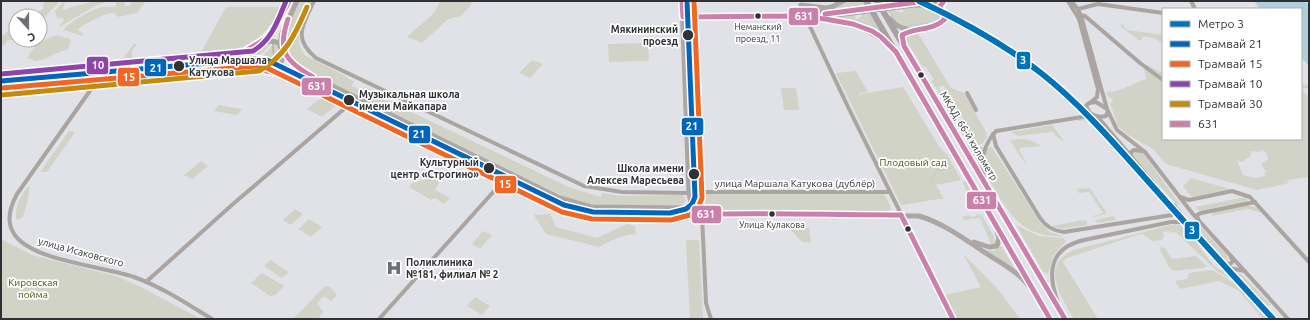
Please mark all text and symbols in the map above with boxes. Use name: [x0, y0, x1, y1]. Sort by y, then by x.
line badge: 631: [788, 7, 819, 26]
north arrow: [8, 8, 48, 48]
legend: [1162, 8, 1302, 140]
text: 631: [795, 10, 813, 22]
marker: Неманский проезд, 11: [753, 11, 763, 21]
text: Метро 3: [1198, 17, 1244, 30]
place label: Неманский проезд, 11: [734, 22, 782, 44]
place label: Мякининский проезд: [611, 24, 678, 47]
marker: Мякининский проезд: [681, 28, 695, 42]
text: С: [26, 30, 37, 44]
text: Трамвай 21: [1198, 37, 1262, 50]
line badge: 3: [1016, 51, 1031, 70]
text: 3: [1020, 54, 1026, 66]
place label: Улица Маршала Катукова: [189, 55, 267, 78]
line badge: 10: [86, 56, 109, 75]
text: Трамвай 15: [1198, 57, 1262, 70]
line badge: 21: [144, 58, 167, 77]
text: 10: [92, 59, 104, 71]
marker: Улица Маршала Катукова: [172, 59, 186, 73]
text: 21: [150, 62, 162, 74]
line badge: 15: [117, 67, 140, 87]
unlabelled marker: [916, 70, 926, 80]
text: 15: [123, 71, 135, 83]
line badge: 631: [301, 77, 332, 96]
text: Трамвай 10: [1198, 77, 1263, 90]
text: 631: [308, 80, 326, 92]
place label: Музыкальная школа имени Майкапара: [359, 89, 460, 112]
street label: МКАД, 66-й километр: [938, 89, 1000, 183]
marker: Музыкальная школа имени Майкапара: [342, 93, 356, 107]
text: Трамвай 30: [1198, 97, 1263, 110]
line badge: 21: [681, 117, 704, 136]
text: 631: [1198, 117, 1218, 130]
text: 21: [686, 120, 698, 132]
line badge: 21: [408, 125, 431, 144]
text: 21: [413, 128, 425, 140]
place label: Культурный центр «Строгино»: [391, 157, 479, 180]
park label: Плодовый сад: [879, 157, 947, 168]
marker: Культурный центр «Строгино»: [482, 161, 496, 175]
place label: Школа имени Алексея Маресьева: [587, 163, 684, 186]
marker: Школа имени Алексея Маресьева: [687, 167, 701, 181]
line badge: 15: [494, 175, 517, 194]
text: 15: [499, 178, 511, 190]
street label: улица Маршала Катукова (дублёр): [715, 178, 875, 189]
line badge: 631: [966, 191, 997, 210]
text: 631: [973, 194, 991, 206]
line badge: 631: [691, 205, 722, 224]
text: 631: [697, 208, 715, 220]
marker: Улица Кулакова: [767, 209, 777, 219]
place label: Улица Кулакова: [739, 220, 805, 230]
line badge: 3: [1184, 221, 1200, 240]
unlabelled marker: [903, 224, 913, 234]
text: 3: [1189, 224, 1195, 236]
street label: улица Исаковского: [37, 235, 125, 269]
place label: Поликлиника №181, филиал № 2: [406, 257, 499, 280]
hospital icon: Поликлиника №181, филиал № 2: [385, 259, 403, 277]
park label: Кировская пойма: [8, 277, 58, 300]

